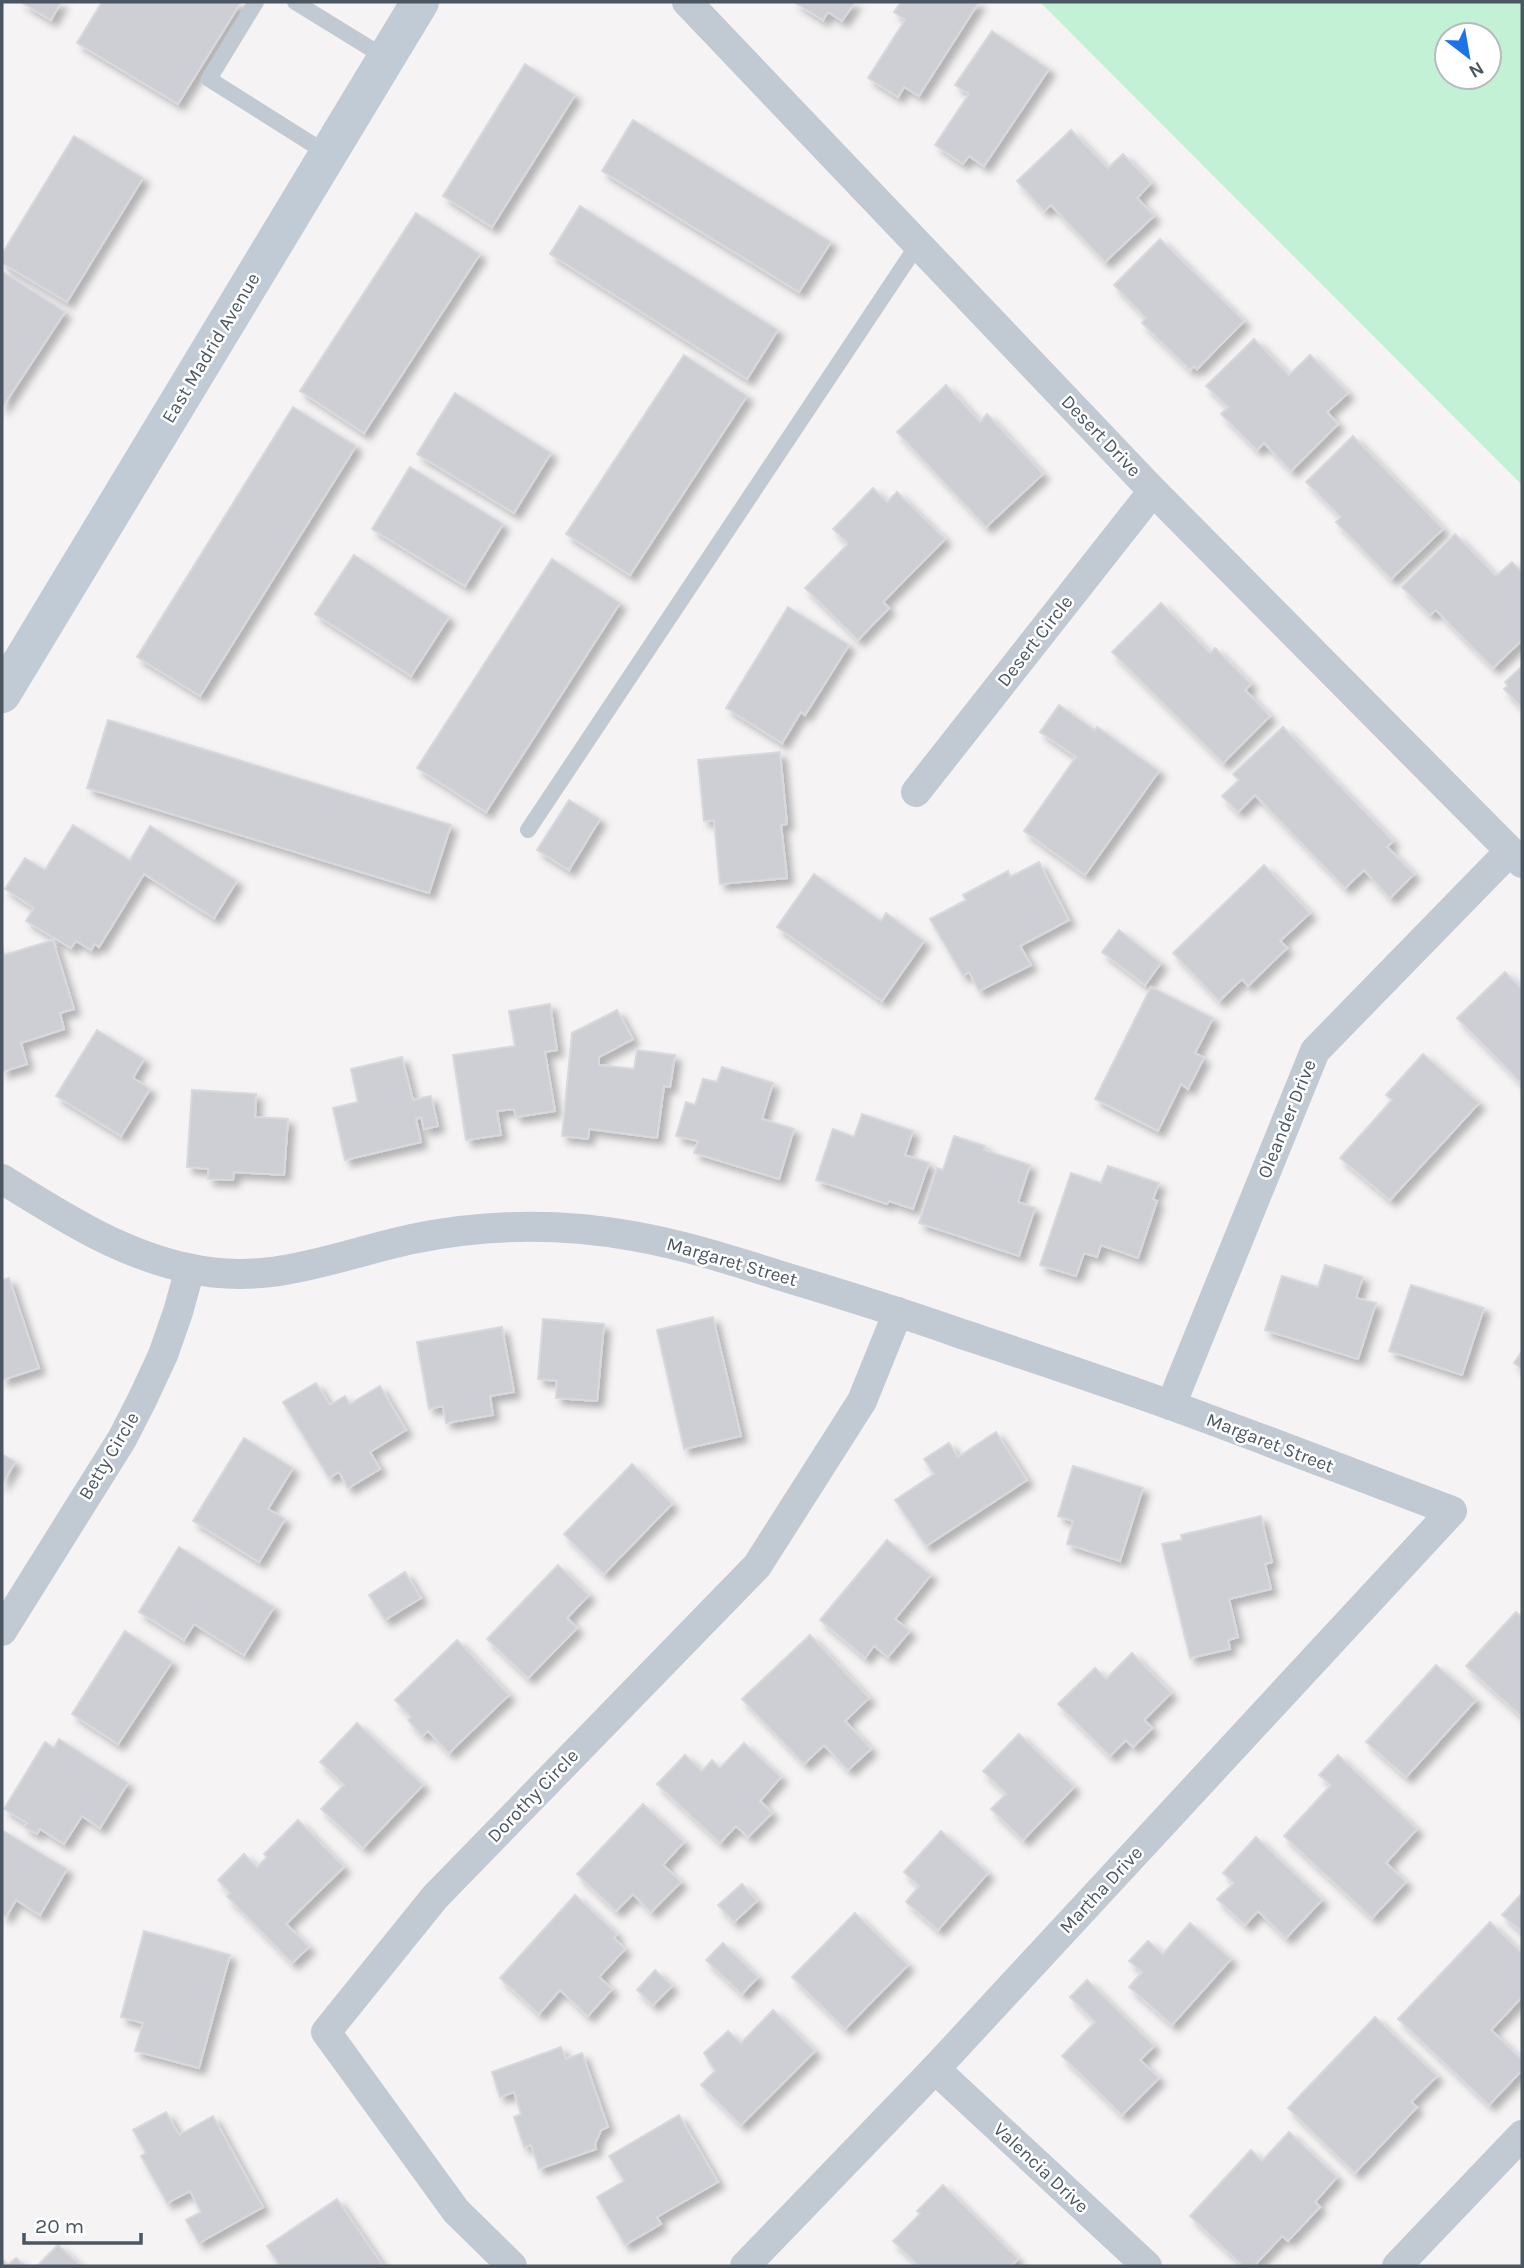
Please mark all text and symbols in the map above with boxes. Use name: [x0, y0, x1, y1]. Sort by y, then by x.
north arrow: [1433, 21, 1503, 91]
text: N: [1465, 57, 1488, 83]
street label: East Madrid Avenue: [157, 269, 265, 427]
street label: Desert Drive: [1057, 391, 1145, 481]
street label: Desert Circle: [993, 591, 1077, 691]
street label: Oleander Drive: [1253, 1056, 1321, 1182]
street label: Margaret Street: [664, 1233, 800, 1291]
street label: Betty Circle: [74, 1408, 144, 1504]
street label: Margaret Street: [1203, 1409, 1337, 1477]
street label: Dorothy Circle: [483, 1745, 583, 1847]
street label: Martha Drive: [1055, 1842, 1147, 1938]
street label: Valencia Drive: [989, 2118, 1093, 2218]
scale bar: [24, 2202, 142, 2246]
text: 20 m: [35, 2214, 84, 2238]

